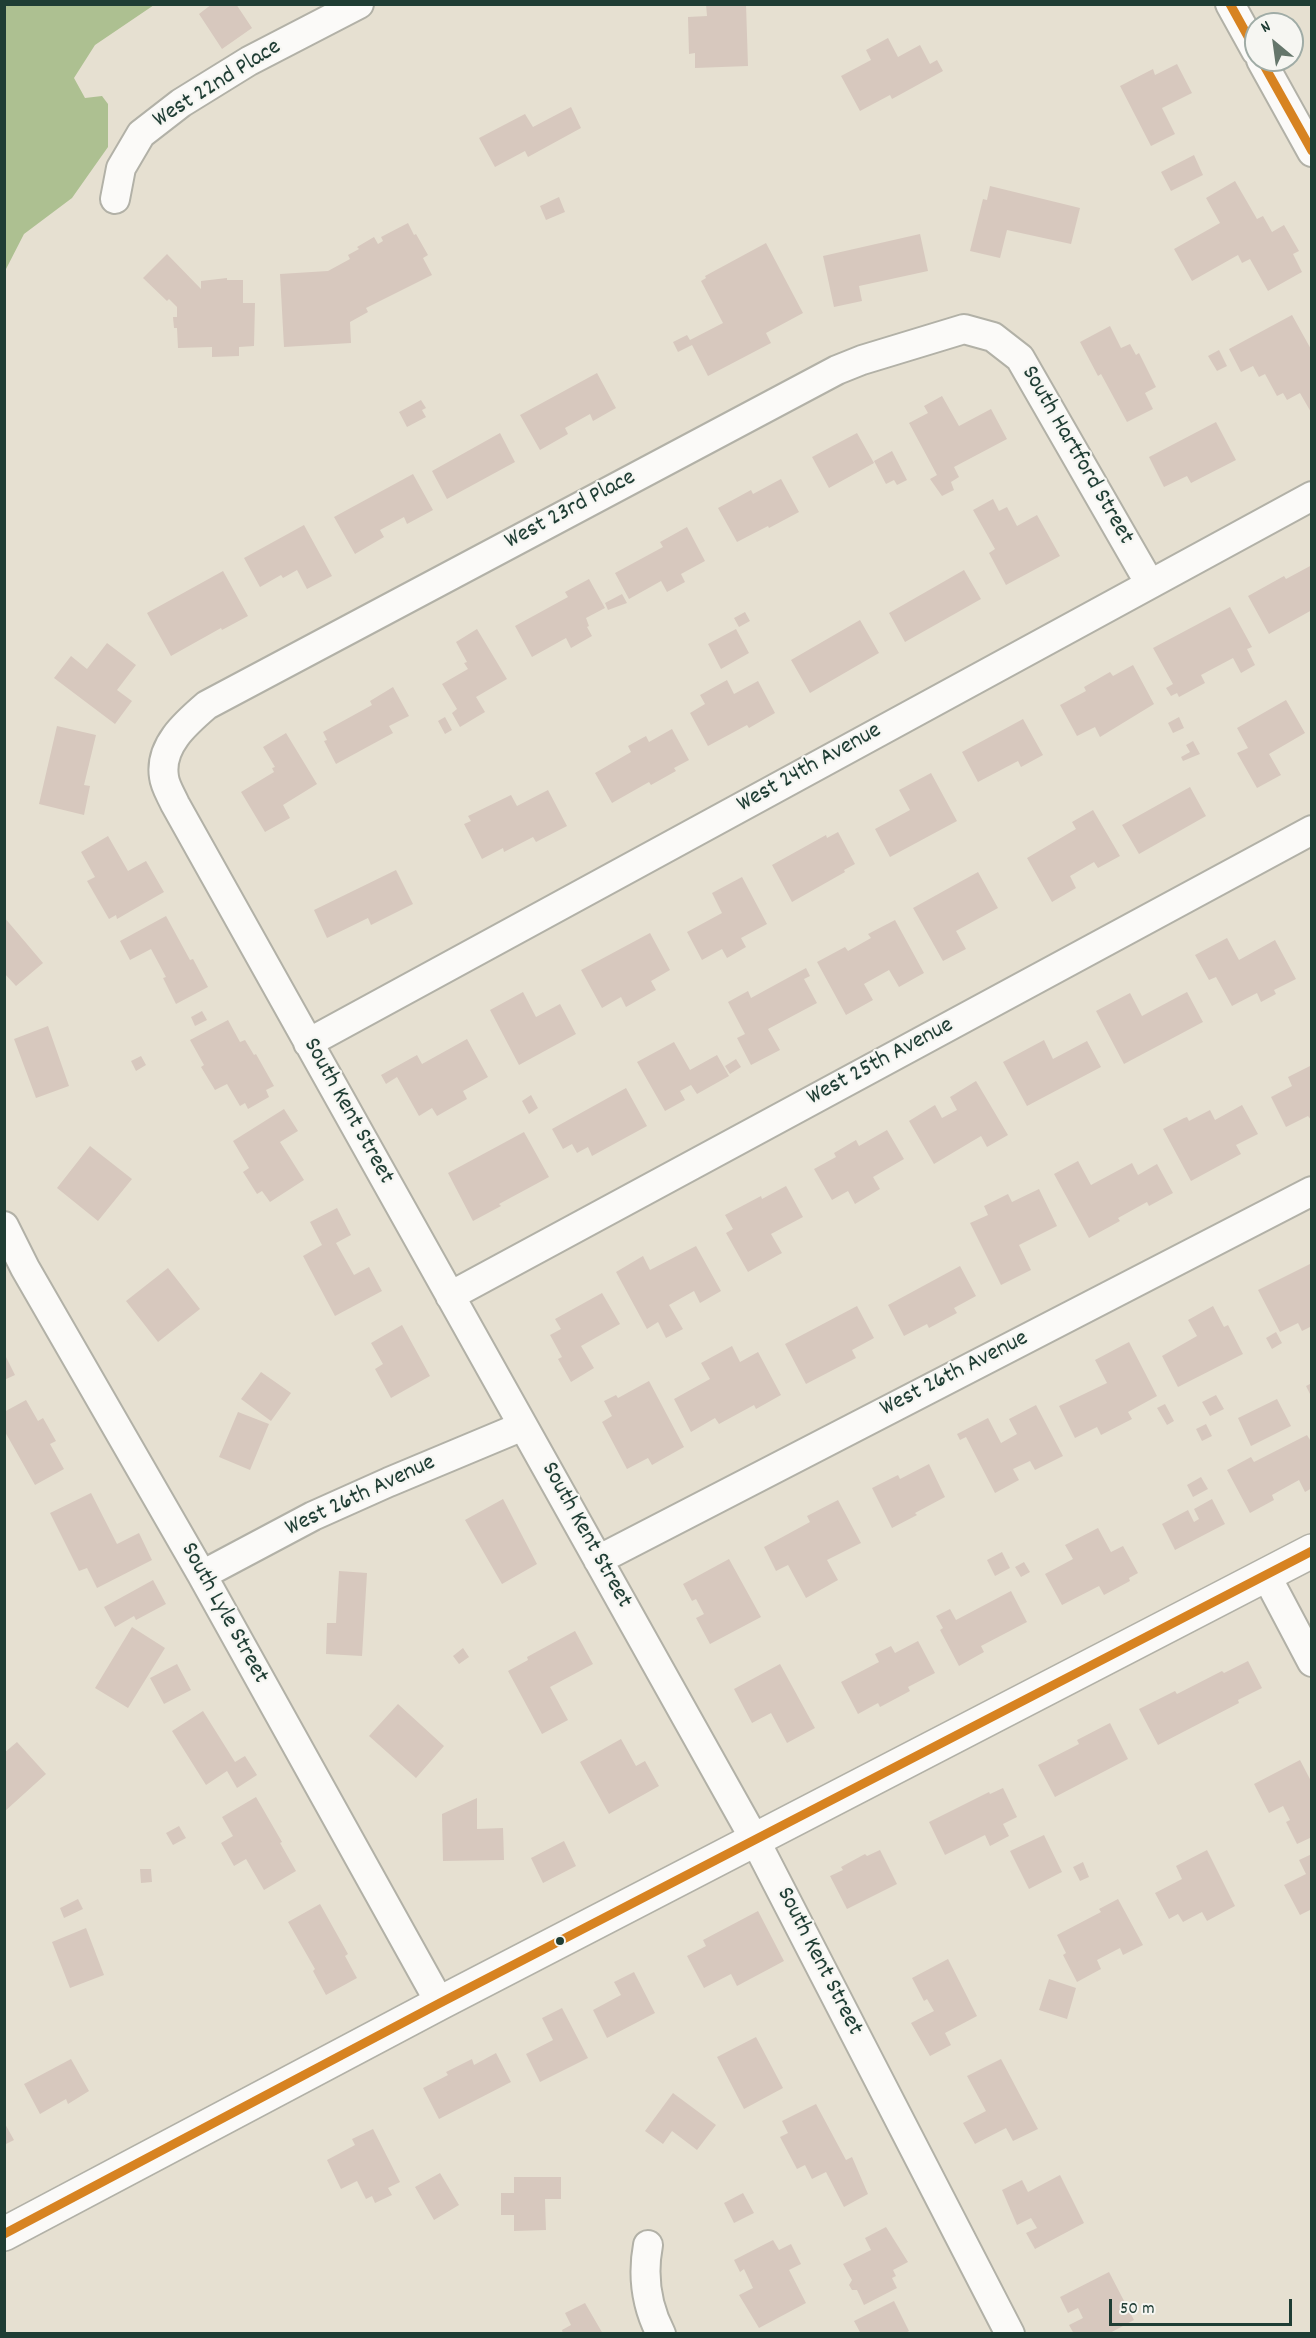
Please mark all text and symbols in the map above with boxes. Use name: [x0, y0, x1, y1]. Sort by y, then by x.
north arrow: [1244, 12, 1304, 72]
text: N: [1257, 16, 1275, 40]
street label: West 22nd Place: [149, 34, 287, 136]
street label: South Hartford Street: [1013, 362, 1139, 550]
street label: West 23rd Place: [501, 465, 641, 557]
street label: West 24th Avenue: [733, 718, 887, 820]
street label: West 25th Avenue: [803, 1012, 959, 1114]
street label: South Kent Street: [295, 1034, 399, 1190]
street label: West 26th Avenue: [876, 1325, 1034, 1425]
street label: West 26th Avenue: [281, 1450, 441, 1544]
street label: South Kent Street: [533, 1458, 637, 1614]
street label: South Lyle Street: [172, 1539, 274, 1689]
street label: South Kent Street: [768, 1883, 868, 2041]
unlabelled marker: [554, 1935, 566, 1947]
scale bar: [1112, 2287, 1295, 2325]
text: 50 m: [1120, 2297, 1155, 2322]

